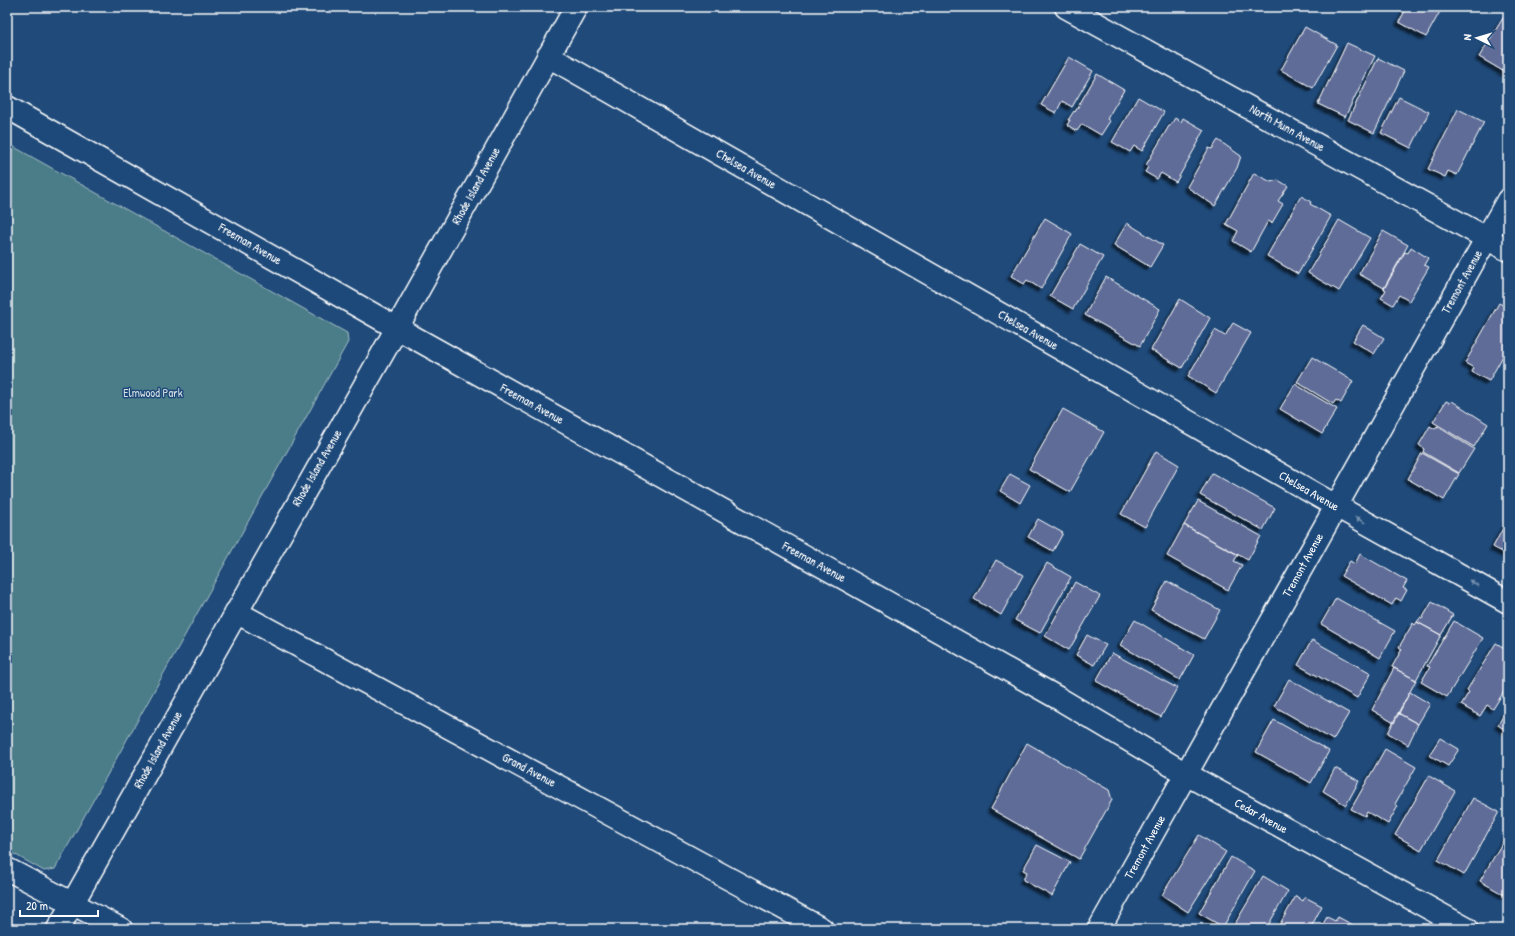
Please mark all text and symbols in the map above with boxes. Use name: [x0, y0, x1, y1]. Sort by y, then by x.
north arrow: [1457, 18, 1497, 58]
text: N: [1460, 33, 1474, 41]
street label: North Munn Avenue: [1246, 100, 1328, 155]
street label: Rhode Island Avenue: [447, 144, 504, 228]
street label: Chelsea Avenue: [713, 144, 780, 193]
street label: Freeman Avenue: [215, 218, 285, 269]
street label: Tremont Avenue: [1437, 247, 1486, 317]
street label: Chelsea Avenue: [995, 305, 1062, 354]
street label: Freeman Avenue: [497, 379, 567, 428]
park label: Elmwood Park: [123, 384, 183, 401]
street label: Rhode Island Avenue: [288, 426, 346, 509]
street label: Chelsea Avenue: [1276, 466, 1343, 515]
one-way arrow: [1354, 516, 1366, 523]
street label: Tremont Avenue: [1278, 530, 1327, 600]
street label: Freeman Avenue: [779, 537, 849, 586]
one-way arrow: [1468, 580, 1480, 586]
street label: Rhode Island Avenue: [129, 708, 186, 792]
street label: Grand Avenue: [499, 748, 559, 791]
street label: Cedar Avenue: [1232, 794, 1291, 837]
street label: Tremont Avenue: [1120, 812, 1169, 882]
scale bar: [20, 892, 98, 918]
text: 20 m: [26, 897, 48, 914]

